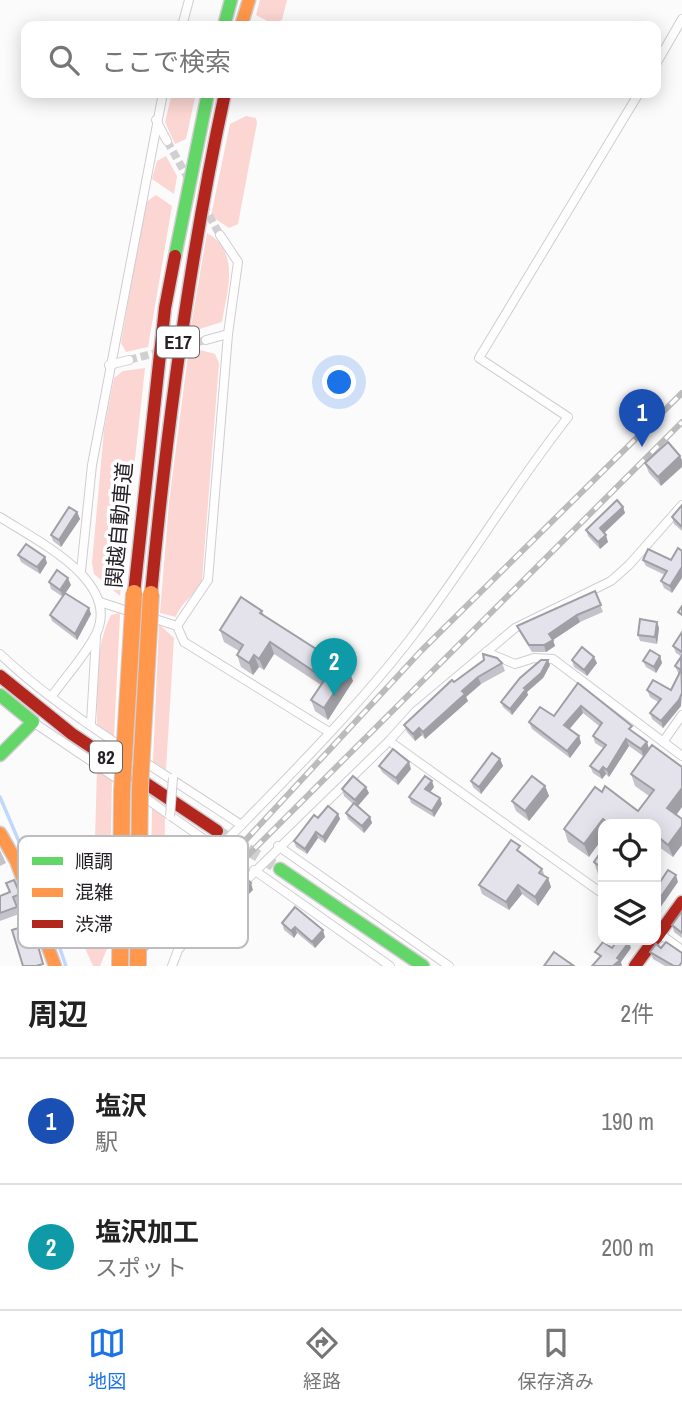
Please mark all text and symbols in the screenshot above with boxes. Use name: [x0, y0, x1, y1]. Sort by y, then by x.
search box: [21, 21, 661, 98]
icon: search: [45, 41, 83, 79]
text: ここで検索: [101, 44, 231, 79]
road number: E17: [157, 326, 199, 358]
your location: [322, 365, 356, 399]
pin: 1: [619, 389, 665, 447]
street label: 関越自動車道: [99, 461, 139, 589]
pin: 2: [311, 638, 357, 696]
road number: 82: [90, 742, 122, 772]
map controls: [598, 819, 661, 945]
button: locate: [598, 819, 661, 882]
legend: [18, 836, 248, 948]
text: 順調: [75, 848, 113, 874]
text: 混雑: [75, 879, 113, 905]
button: layers: [598, 882, 661, 945]
text: 渋滞: [75, 911, 113, 937]
text: 周辺: [28, 994, 88, 1034]
text: 2件: [621, 998, 654, 1029]
text: 塩沢: [95, 1088, 147, 1123]
text: 1: [46, 1106, 56, 1137]
text: 190 m: [602, 1106, 654, 1137]
text: 駅: [95, 1126, 118, 1157]
text: 塩沢加工: [95, 1214, 199, 1249]
text: 2: [46, 1232, 56, 1263]
text: 200 m: [602, 1232, 654, 1263]
text: スポット: [95, 1252, 187, 1283]
tab: 地図: [88, 1324, 126, 1394]
tab: 経路: [303, 1324, 341, 1394]
tab: 保存済み: [518, 1324, 594, 1394]

